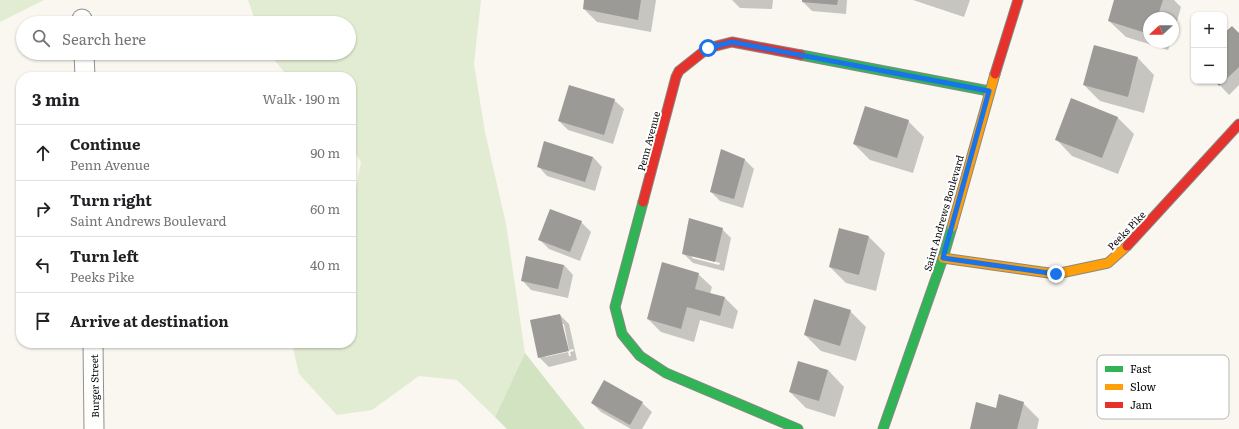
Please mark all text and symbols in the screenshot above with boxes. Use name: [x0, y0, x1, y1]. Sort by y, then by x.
north arrow: [1143, 12, 1179, 48]
map controls: [1191, 12, 1227, 84]
button: +: [1191, 12, 1227, 48]
search box: [16, 16, 356, 60]
icon: search: [30, 27, 52, 49]
text: Search here: [62, 27, 146, 50]
route start: [699, 39, 717, 57]
button: −: [1191, 48, 1227, 84]
text: 3 min: [32, 86, 80, 111]
text: Walk · 190 m: [262, 89, 340, 108]
street label: Penn Avenue: [633, 109, 663, 173]
text: Continue: [70, 132, 140, 155]
icon: ahead: [32, 142, 54, 164]
text: 90 m: [310, 143, 340, 162]
street label: Saint Andrews Boulevard: [919, 153, 967, 273]
text: Penn Avenue: [70, 155, 150, 174]
text: Turn right: [70, 188, 152, 211]
icon: right: [32, 198, 54, 220]
text: 60 m: [310, 199, 340, 218]
street label: Peeks Pike: [1103, 207, 1149, 253]
text: Saint Andrews Boulevard: [70, 211, 227, 230]
text: Turn left: [70, 244, 139, 267]
icon: left: [32, 254, 54, 276]
text: 40 m: [310, 255, 340, 274]
route end: [1047, 265, 1065, 283]
text: Peeks Pike: [70, 267, 134, 286]
text: Arrive at destination: [70, 309, 229, 332]
icon: arrive: [32, 310, 54, 332]
street label: Burger Street: [86, 354, 102, 418]
legend: [1097, 355, 1229, 419]
text: Fast: [1130, 360, 1152, 376]
text: Slow: [1130, 378, 1156, 394]
text: Jam: [1130, 396, 1153, 412]

